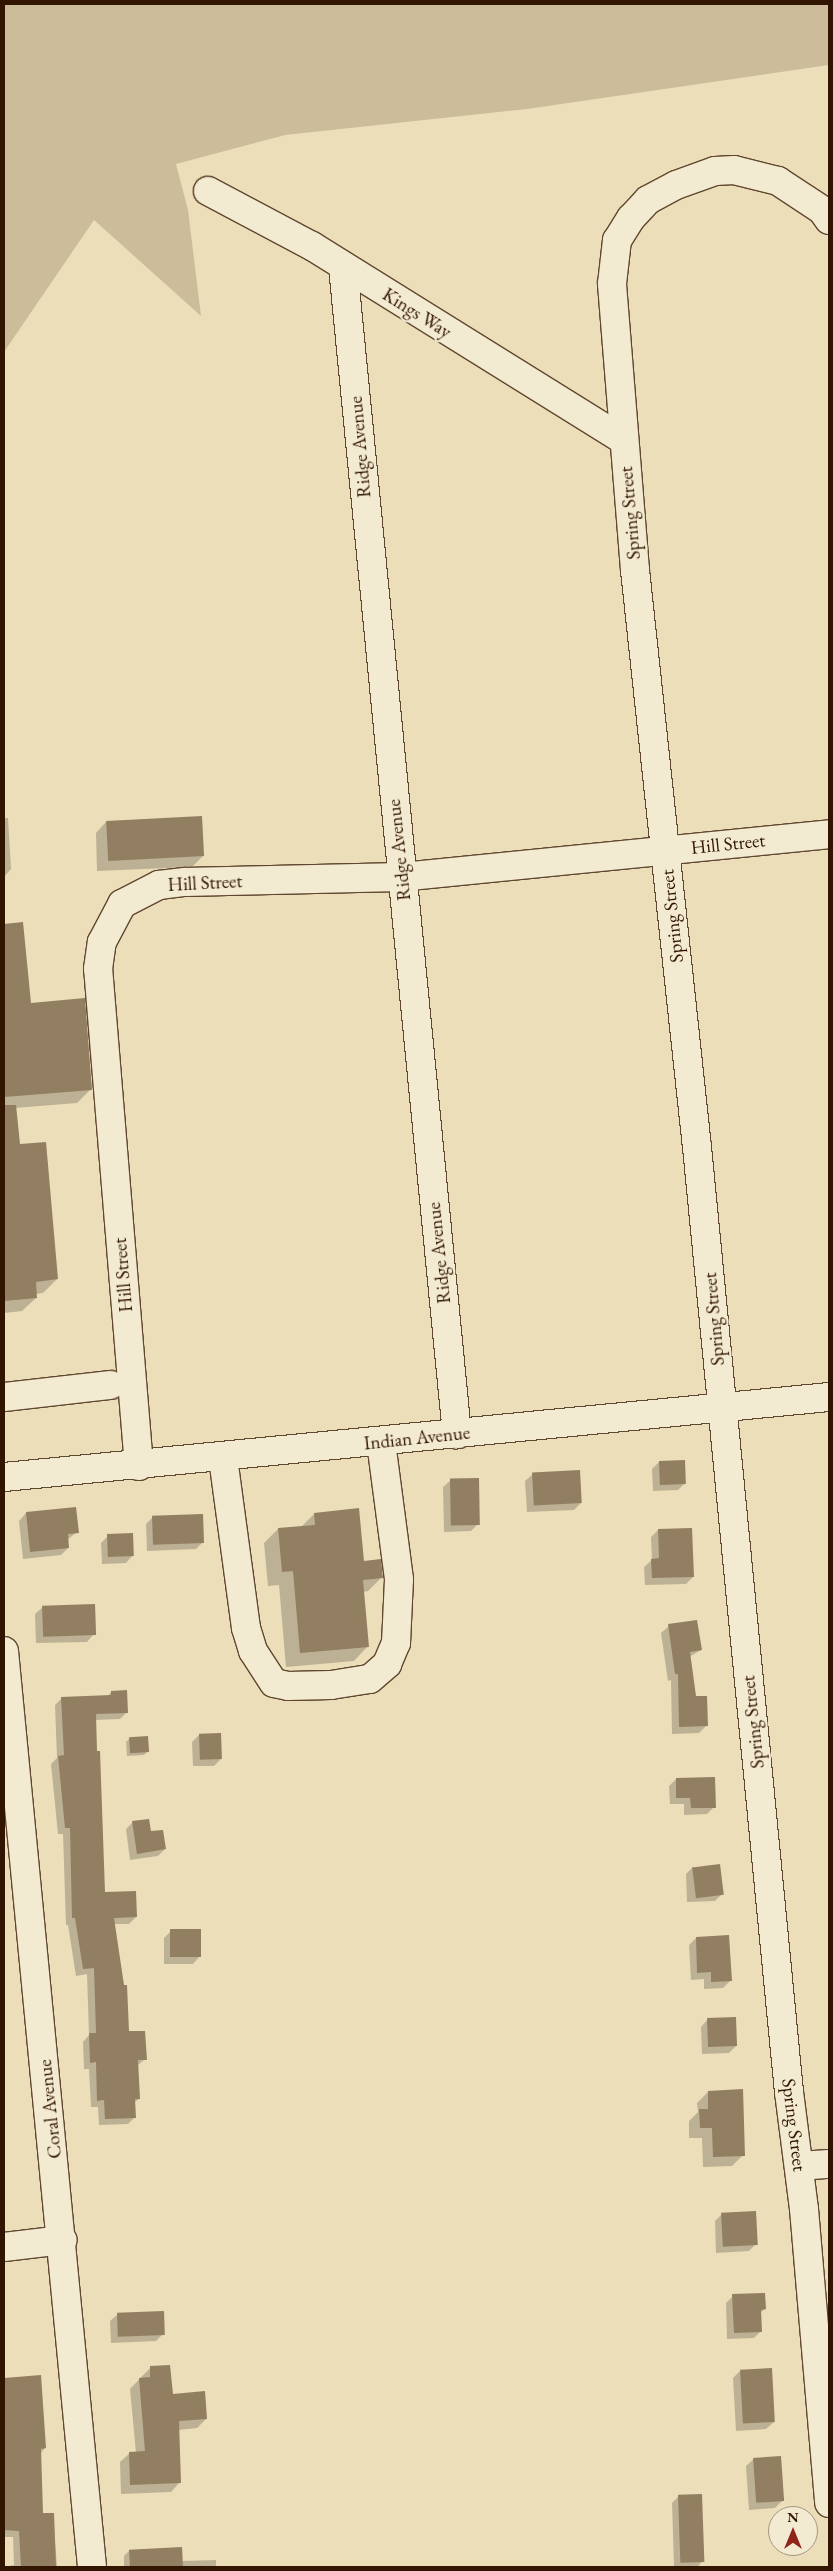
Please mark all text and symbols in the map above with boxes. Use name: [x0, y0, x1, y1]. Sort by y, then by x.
street label: Kings Way: [378, 283, 456, 343]
street label: Ridge Avenue: [344, 395, 376, 499]
street label: Spring Street: [615, 465, 645, 561]
street label: Ridge Avenue: [382, 798, 416, 902]
street label: Hill Street: [690, 829, 766, 859]
street label: Spring Street: [656, 868, 688, 964]
street label: Hill Street: [167, 870, 243, 896]
street label: Ridge Avenue: [422, 1201, 456, 1305]
street label: Hill Street: [108, 1237, 138, 1313]
street label: Spring Street: [699, 1271, 729, 1367]
street label: Indian Avenue: [363, 1421, 471, 1455]
street label: Spring Street: [737, 1674, 769, 1770]
street label: Coral Avenue: [33, 2058, 67, 2160]
street label: Spring Street: [777, 2077, 811, 2173]
north arrow: [768, 2506, 818, 2556]
text: N: [787, 2508, 799, 2526]

